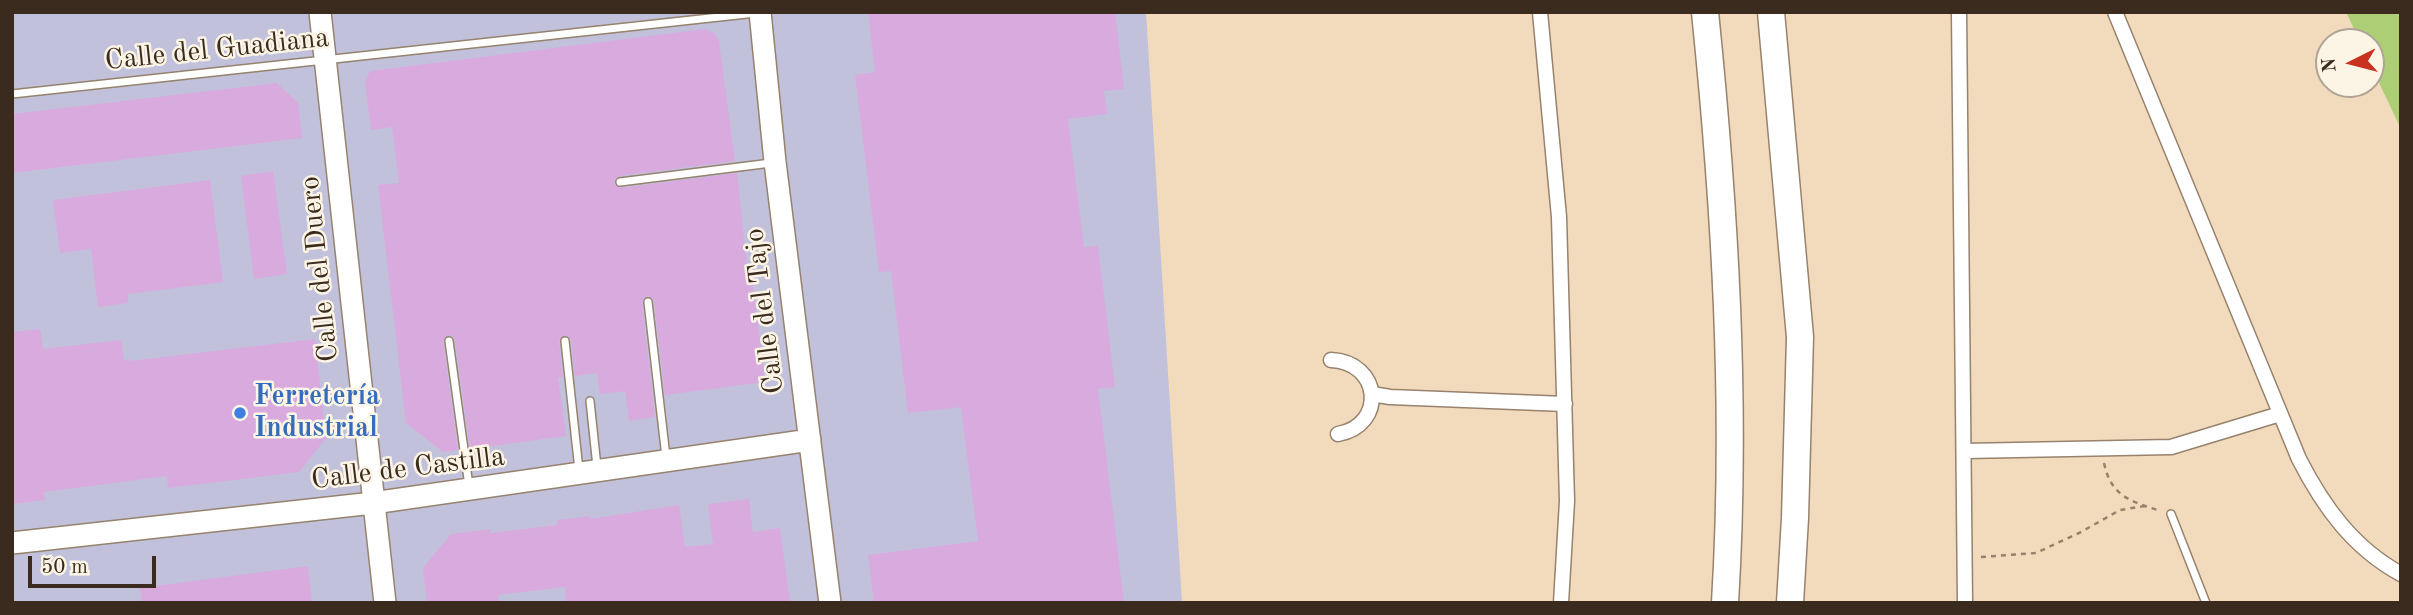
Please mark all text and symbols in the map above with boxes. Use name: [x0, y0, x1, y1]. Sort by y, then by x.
street label: Calle del Guadiana: [103, 22, 331, 78]
north arrow: [2315, 28, 2385, 98]
text: N: [2320, 57, 2341, 73]
street label: Calle del Duero: [294, 175, 346, 363]
street label: Calle del Tajo: [738, 226, 792, 396]
place label: Ferretería Industrial: [254, 380, 380, 446]
marker: Ferretería Industrial: [232, 405, 248, 421]
street label: Calle de Castilla: [309, 440, 507, 498]
scale bar: [32, 542, 159, 586]
text: 50 m: [41, 557, 88, 578]

